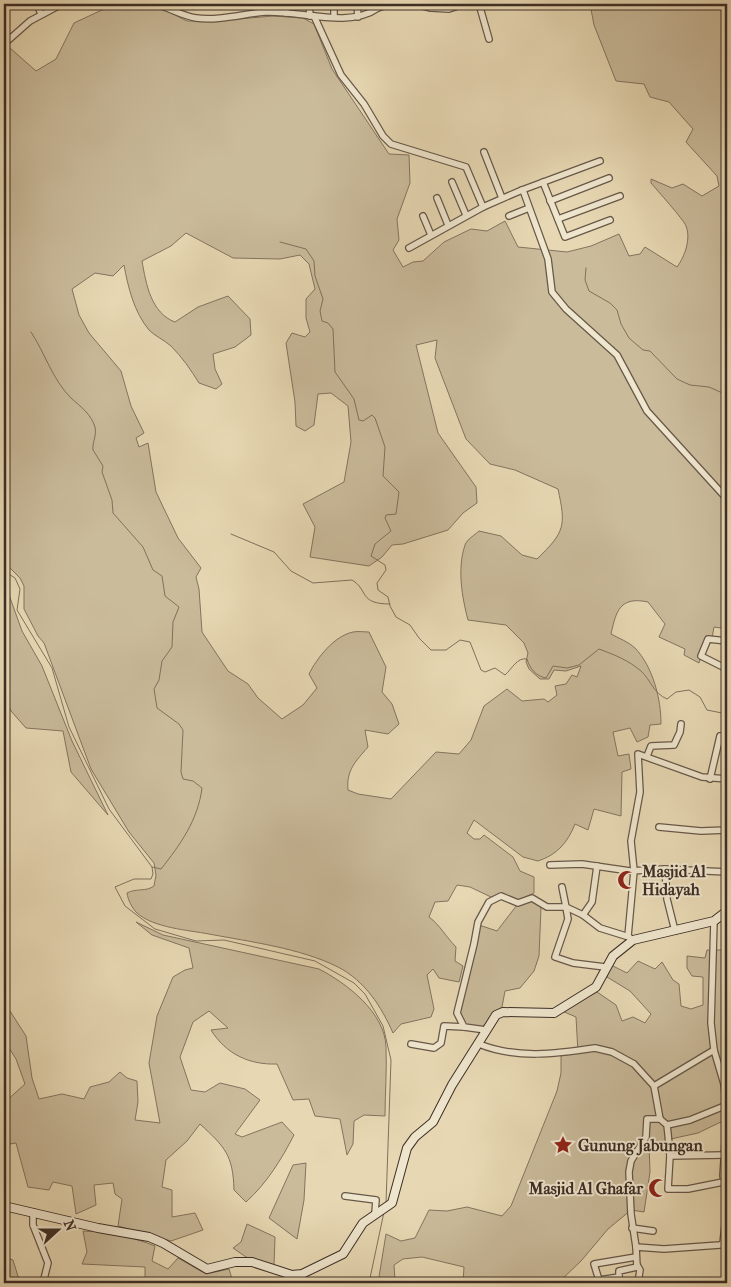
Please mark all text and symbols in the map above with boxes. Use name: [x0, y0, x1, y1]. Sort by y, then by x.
place label: Masjid Al Hidayah: [641, 862, 706, 900]
mosque icon: Masjid Al Hidayah: [616, 869, 638, 891]
place icon: Gunung Jabungan: [552, 1134, 574, 1156]
place label: Gunung Jabungan: [578, 1136, 703, 1156]
mosque icon: Masjid Al Ghafar: [647, 1177, 669, 1199]
place label: Masjid Al Ghafar: [528, 1179, 644, 1198]
north arrow: [32, 1204, 82, 1254]
text: N: [60, 1218, 80, 1234]

